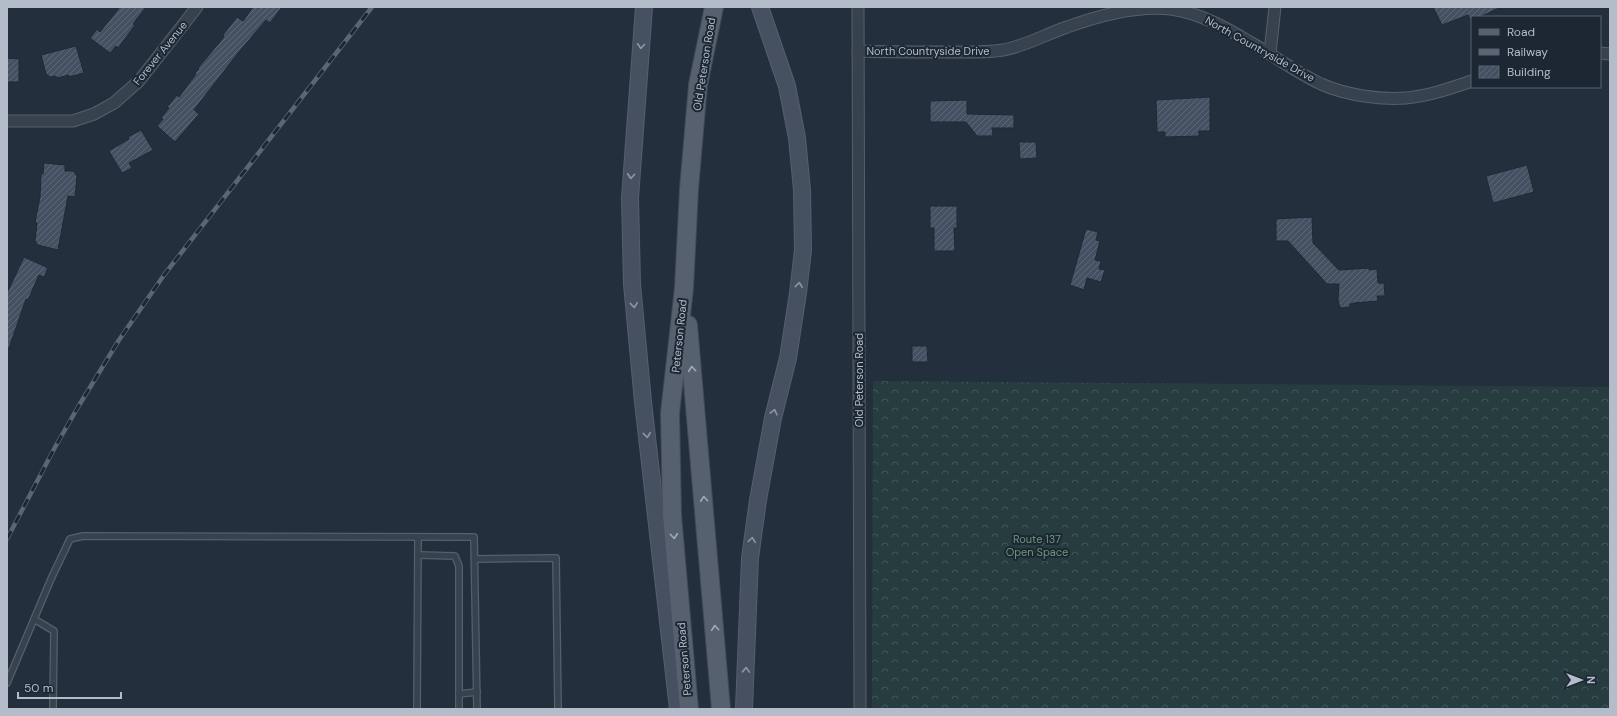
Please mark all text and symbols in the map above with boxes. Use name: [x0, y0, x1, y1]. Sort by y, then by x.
street label: North Countryside Drive: [1203, 13, 1317, 85]
street label: Old Peterson Road: [690, 16, 718, 112]
legend: [1471, 16, 1601, 88]
street label: Forever Avenue: [130, 18, 190, 88]
text: Road: [1507, 24, 1535, 40]
one-way arrow: [636, 43, 645, 49]
street label: North Countryside Drive: [866, 44, 990, 58]
text: Railway: [1507, 44, 1548, 60]
text: Building: [1507, 64, 1551, 80]
one-way arrow: [627, 173, 636, 179]
one-way arrow: [794, 282, 803, 288]
street label: Peterson Road: [668, 299, 690, 373]
one-way arrow: [629, 302, 638, 308]
street label: Old Peterson Road: [852, 333, 866, 427]
one-way arrow: [688, 366, 697, 372]
one-way arrow: [769, 409, 778, 416]
one-way arrow: [642, 432, 651, 438]
one-way arrow: [699, 496, 708, 502]
park label: Route 137 Open Space: [1006, 532, 1068, 559]
one-way arrow: [669, 533, 678, 540]
one-way arrow: [747, 537, 756, 543]
street label: Peterson Road: [674, 622, 694, 696]
one-way arrow: [710, 625, 719, 631]
north arrow: [1561, 660, 1601, 700]
one-way arrow: [741, 667, 750, 673]
scale bar: [18, 674, 121, 700]
text: N: [1584, 676, 1598, 684]
text: 50 m: [24, 680, 53, 696]

